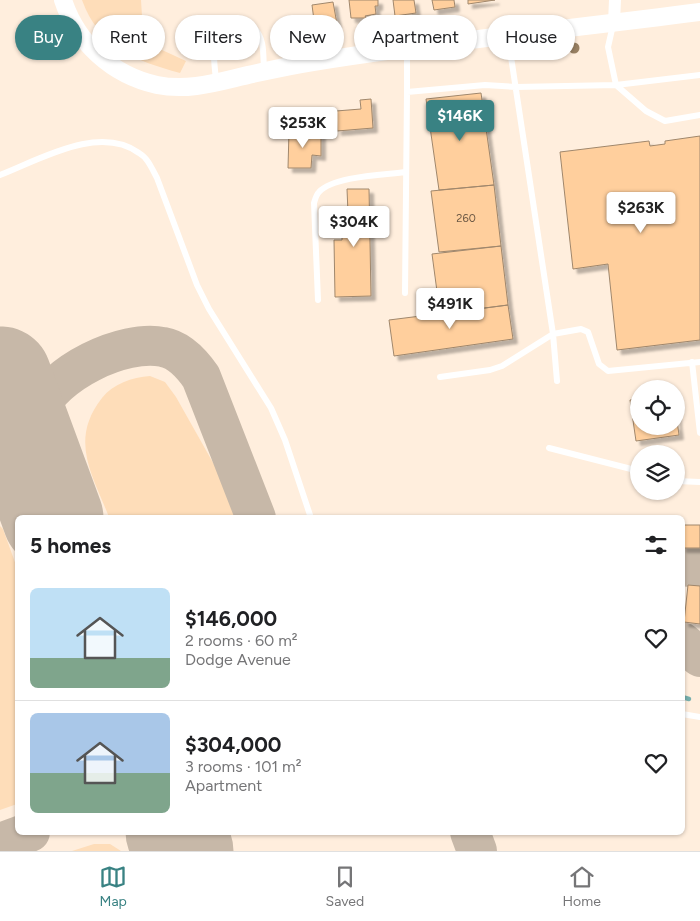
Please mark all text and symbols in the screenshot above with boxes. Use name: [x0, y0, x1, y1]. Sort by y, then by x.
chip: Buy: [15, 15, 82, 60]
chip: Rent: [92, 15, 165, 60]
chip: Filters: [175, 15, 260, 60]
chip: New: [270, 15, 344, 60]
chip: Apartment: [354, 15, 477, 60]
chip: House: [487, 15, 575, 60]
pin: $146K: [425, 100, 495, 142]
pin: $253K: [268, 106, 338, 149]
text: $146K: [437, 106, 483, 125]
text: $253K: [280, 113, 326, 132]
pin: $263K: [606, 192, 676, 234]
text: $263K: [618, 198, 664, 217]
pin: $304K: [319, 206, 389, 248]
text: $304K: [330, 212, 378, 231]
house number: 260: [456, 212, 476, 225]
pin: $491K: [415, 288, 485, 330]
text: $491K: [427, 294, 473, 313]
map controls: [630, 380, 685, 500]
button: locate: [630, 380, 685, 435]
button: layers: [630, 445, 685, 500]
icon: filters: [642, 531, 670, 559]
text: 5 homes: [30, 533, 111, 558]
text: $146,000: [185, 606, 277, 631]
icon: home: [70, 608, 130, 668]
icon: heart: [642, 624, 670, 652]
text: 2 rooms · 60 m²: [185, 631, 298, 650]
text: Dodge Avenue: [185, 650, 291, 669]
text: $304,000: [185, 732, 281, 757]
icon: home: [70, 733, 130, 793]
icon: heart: [642, 749, 670, 777]
text: 3 rooms · 101 m²: [185, 757, 301, 776]
text: Apartment: [185, 776, 262, 795]
tab: Map: [99, 863, 127, 910]
tab: Saved: [326, 863, 364, 910]
tab: Home: [563, 863, 601, 910]

